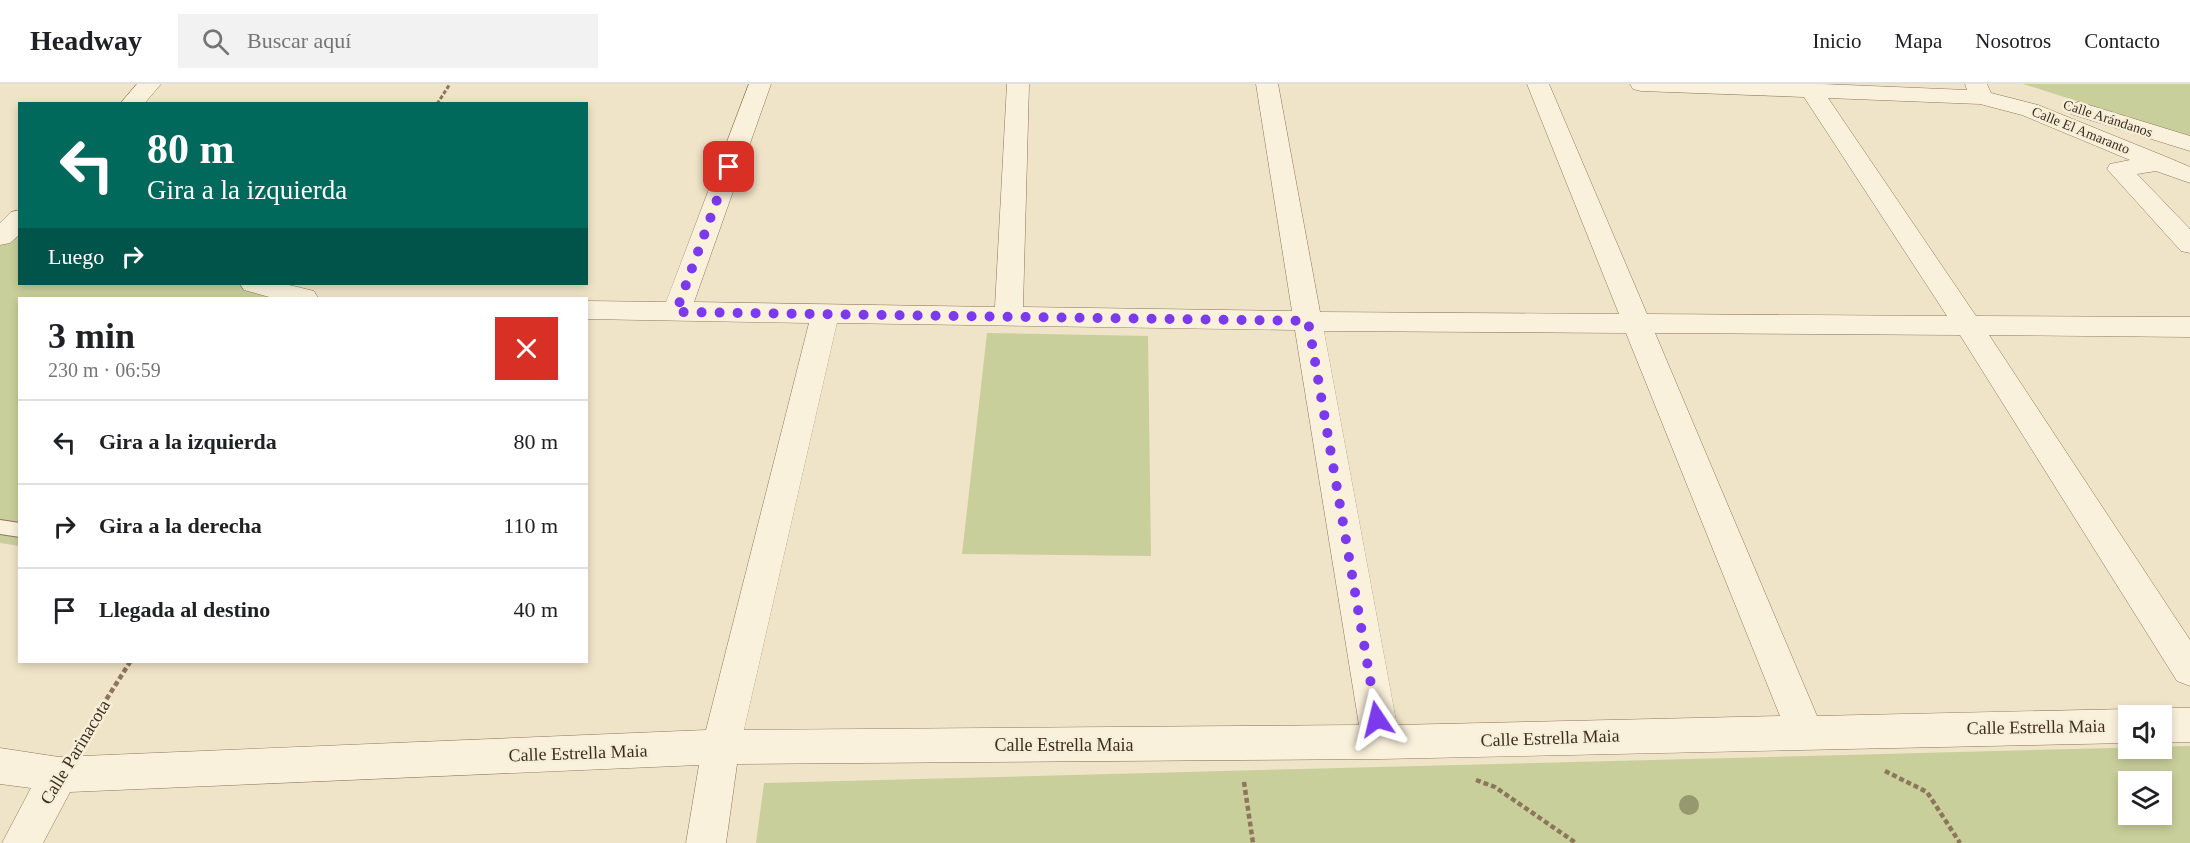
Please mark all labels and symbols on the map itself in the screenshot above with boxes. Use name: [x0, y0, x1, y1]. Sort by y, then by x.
street label: Calle Arándanos: [2061, 97, 2154, 140]
street label: Calle El Amaranto: [2030, 104, 2132, 157]
pin: [703, 141, 754, 192]
position arrow: [1345, 687, 1409, 751]
street label: Calle Parinacota: [36, 696, 114, 808]
street label: Calle Estrella Maia: [1966, 716, 2106, 738]
street label: Calle Estrella Maia: [1480, 726, 1620, 750]
street label: Calle Estrella Maia: [995, 735, 1133, 755]
street label: Calle Estrella Maia: [508, 741, 648, 765]

